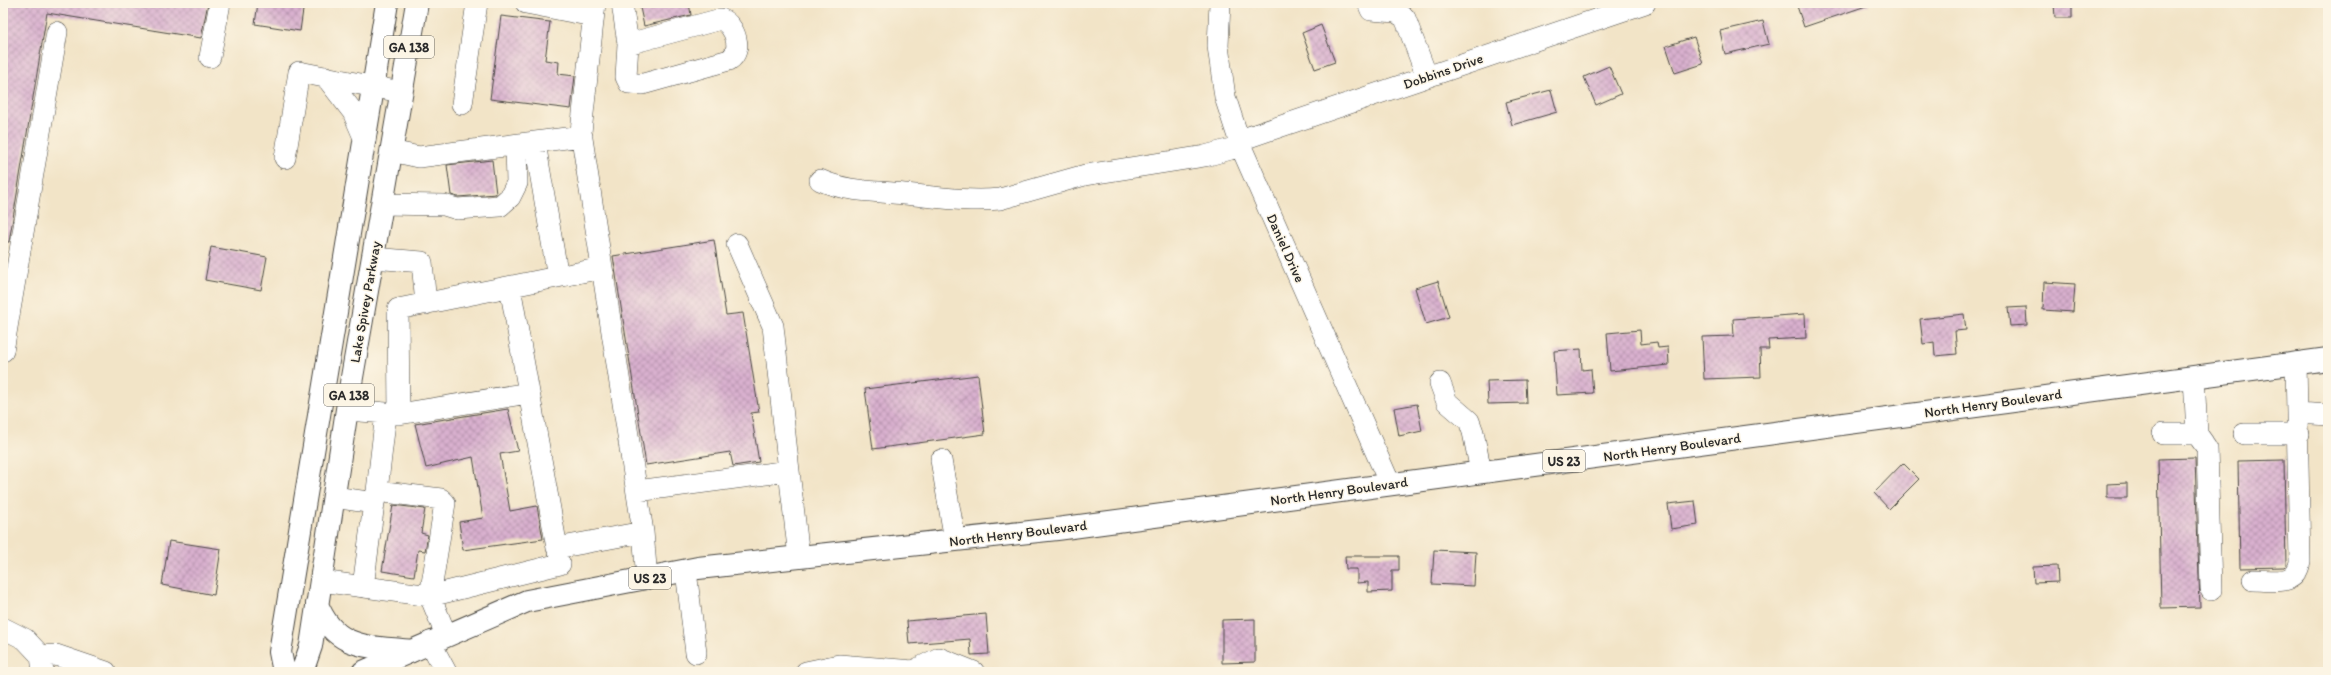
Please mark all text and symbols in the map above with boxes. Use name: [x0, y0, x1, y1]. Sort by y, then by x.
road number: GA 138: [384, 36, 434, 58]
street label: Dobbins Drive: [1401, 50, 1486, 93]
street label: Daniel Drive: [1263, 211, 1308, 286]
street label: Lake Spivey Parkway: [346, 239, 385, 364]
road number: GA 138: [324, 384, 374, 406]
street label: North Henry Boulevard: [1923, 385, 2063, 422]
street label: North Henry Boulevard: [1602, 429, 1742, 466]
road number: US 23: [1543, 450, 1585, 472]
street label: North Henry Boulevard: [1269, 473, 1409, 510]
street label: North Henry Boulevard: [948, 517, 1088, 550]
road number: US 23: [629, 567, 671, 589]

